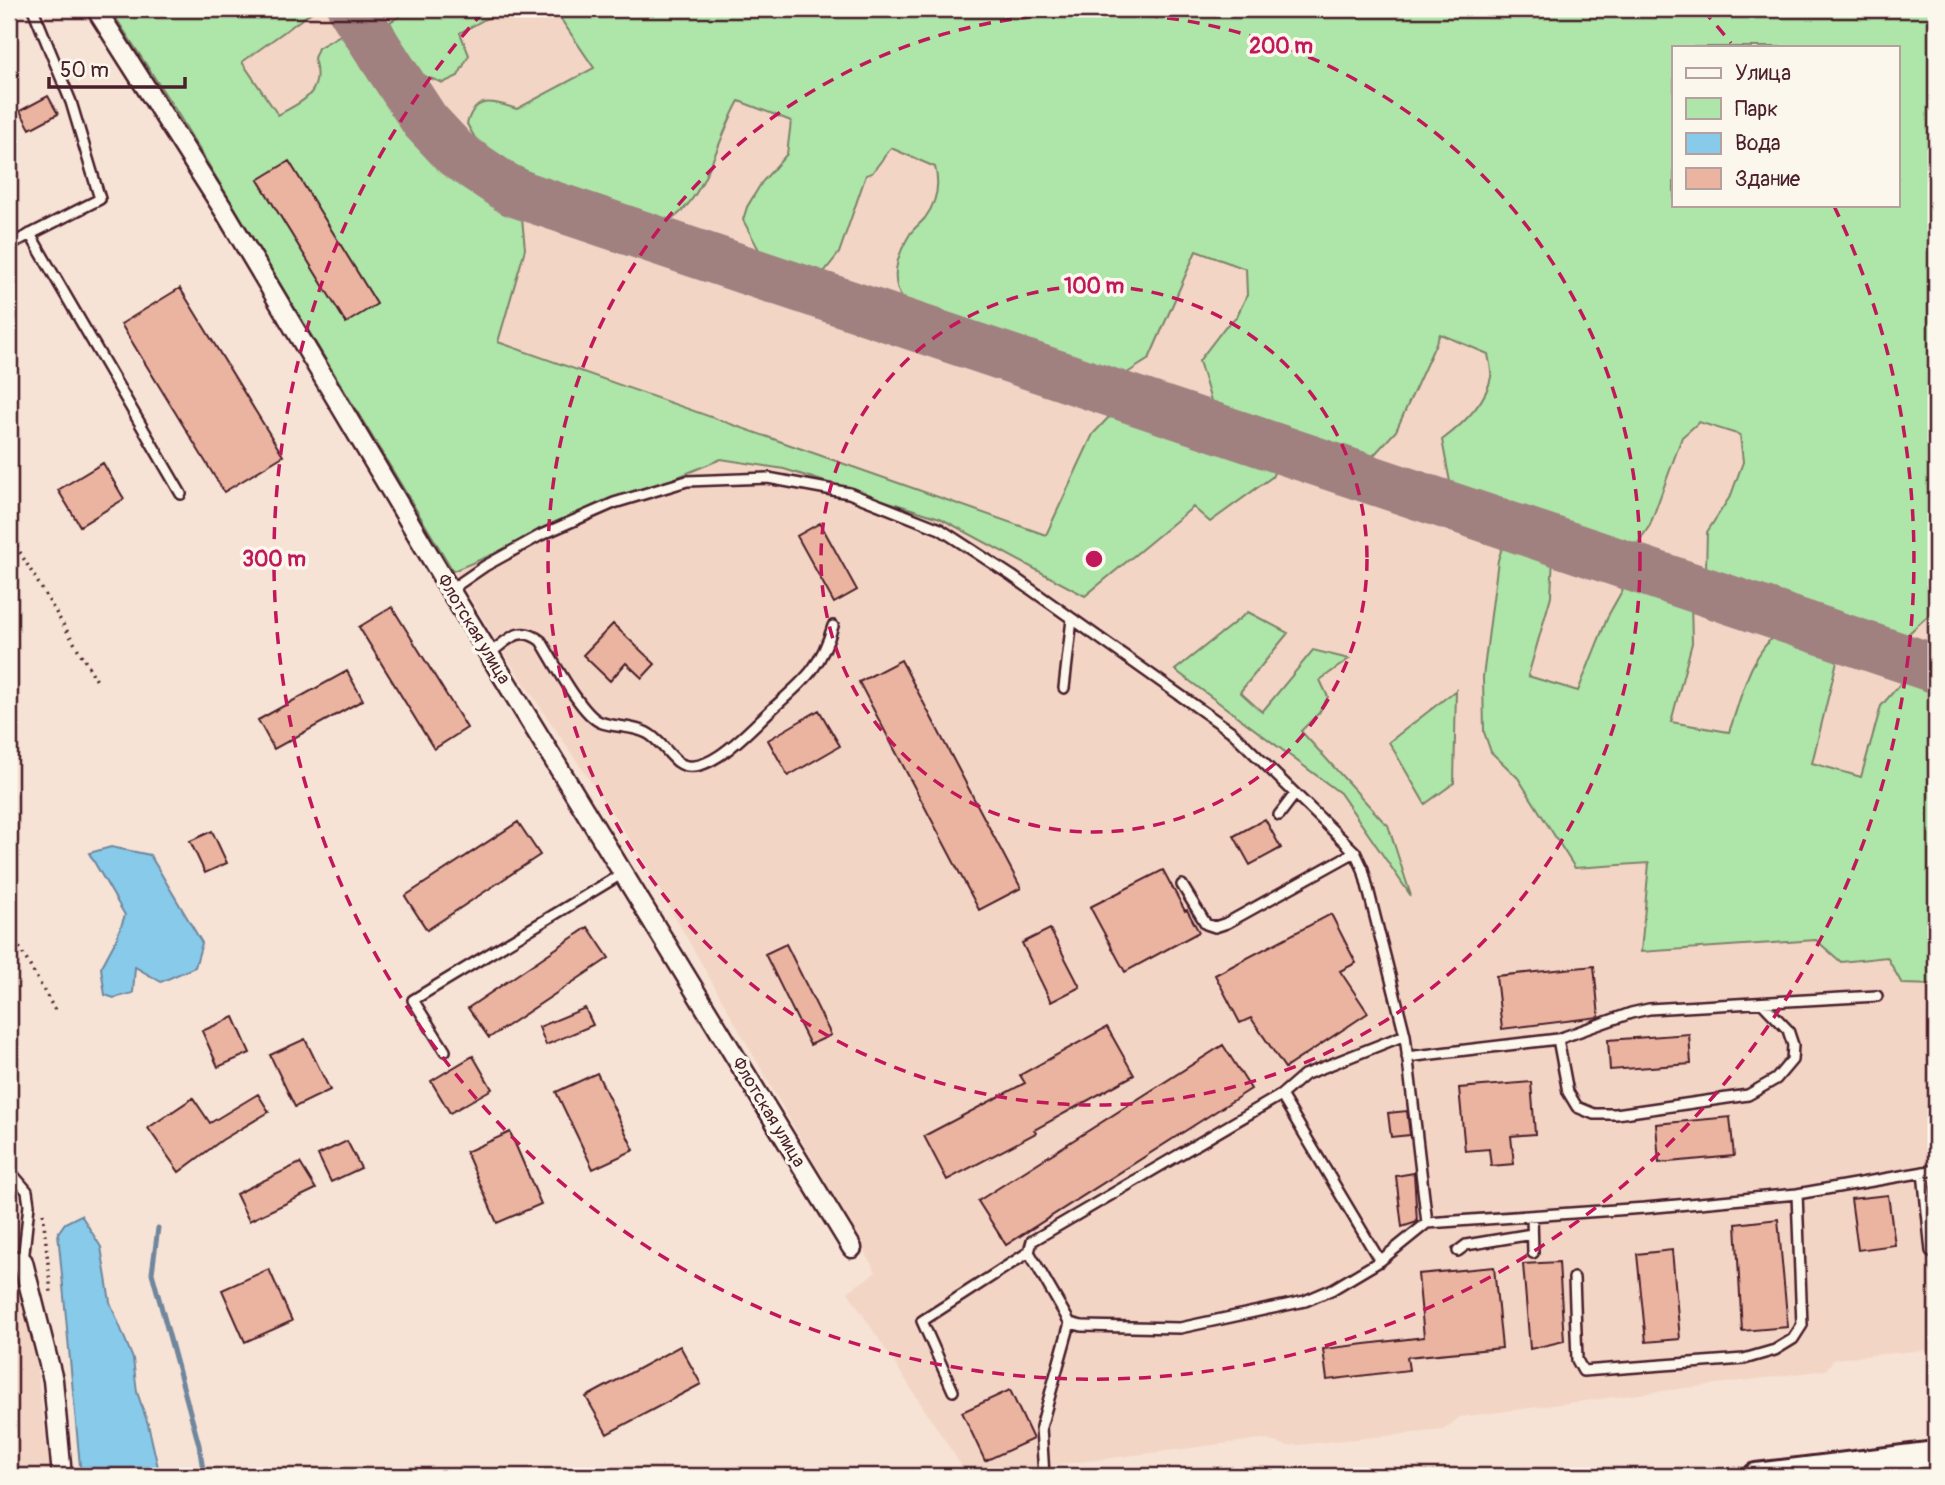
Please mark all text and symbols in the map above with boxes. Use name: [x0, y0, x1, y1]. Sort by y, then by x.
text: 200 m: [1249, 33, 1313, 60]
scale bar: [49, 46, 186, 90]
legend: [1672, 46, 1899, 206]
text: 50 m: [60, 57, 109, 84]
text: Улица: [1735, 60, 1791, 87]
text: Парк: [1735, 96, 1778, 123]
text: Вода: [1735, 130, 1781, 157]
text: Здание: [1735, 166, 1801, 193]
text: 100 m: [1064, 273, 1124, 300]
text: 300 m: [242, 546, 306, 573]
centre of rings: [1082, 547, 1106, 571]
street label: Флотская улица: [432, 570, 515, 688]
street label: Флотская улица: [727, 1053, 810, 1171]

